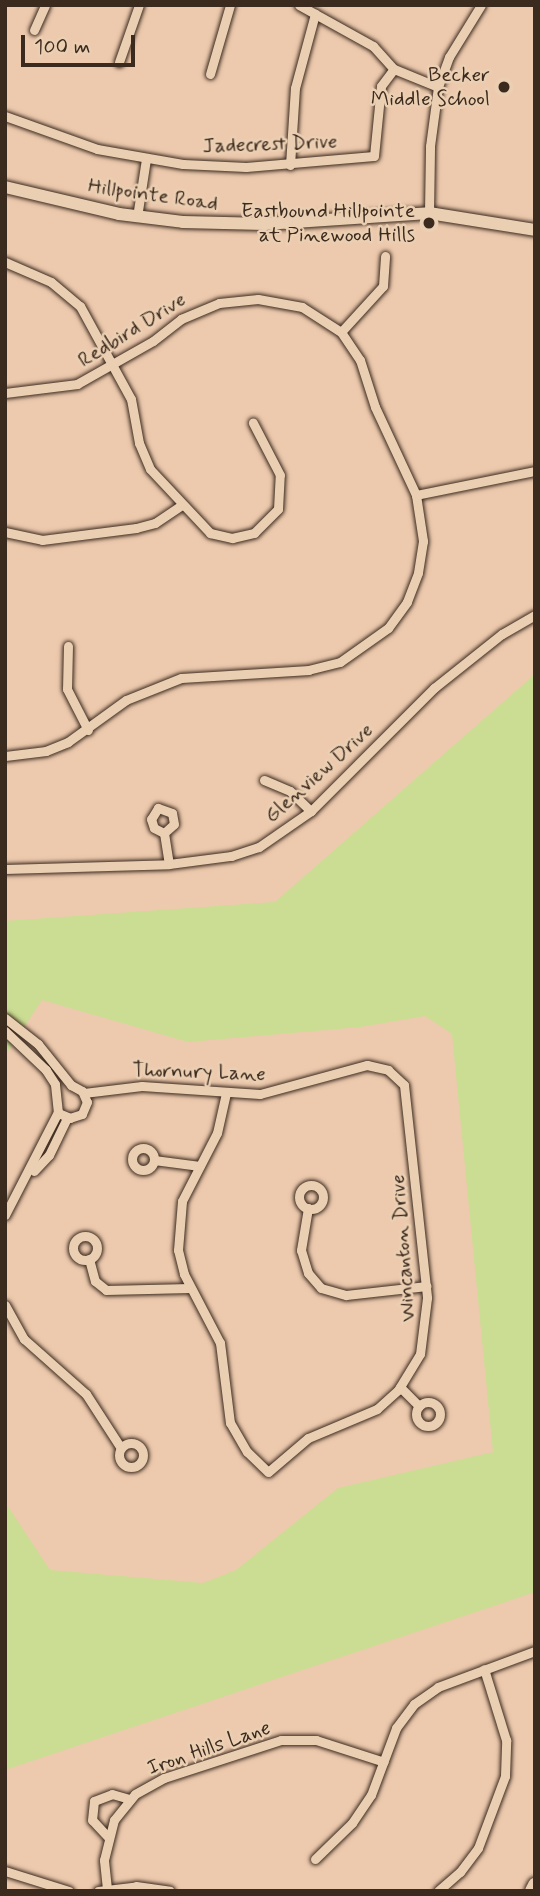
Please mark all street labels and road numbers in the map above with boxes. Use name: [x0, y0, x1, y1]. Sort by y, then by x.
street label: Jadecrest Drive: [202, 129, 338, 159]
street label: Hillpointe Road: [87, 174, 219, 216]
street label: Redbird Drive: [74, 287, 190, 373]
street label: Glenview Drive: [260, 718, 378, 828]
street label: Thornury Lane: [133, 1057, 265, 1087]
street label: Wincanton Drive: [385, 1173, 421, 1323]
street label: Iron Hills Lane: [143, 1715, 275, 1781]

